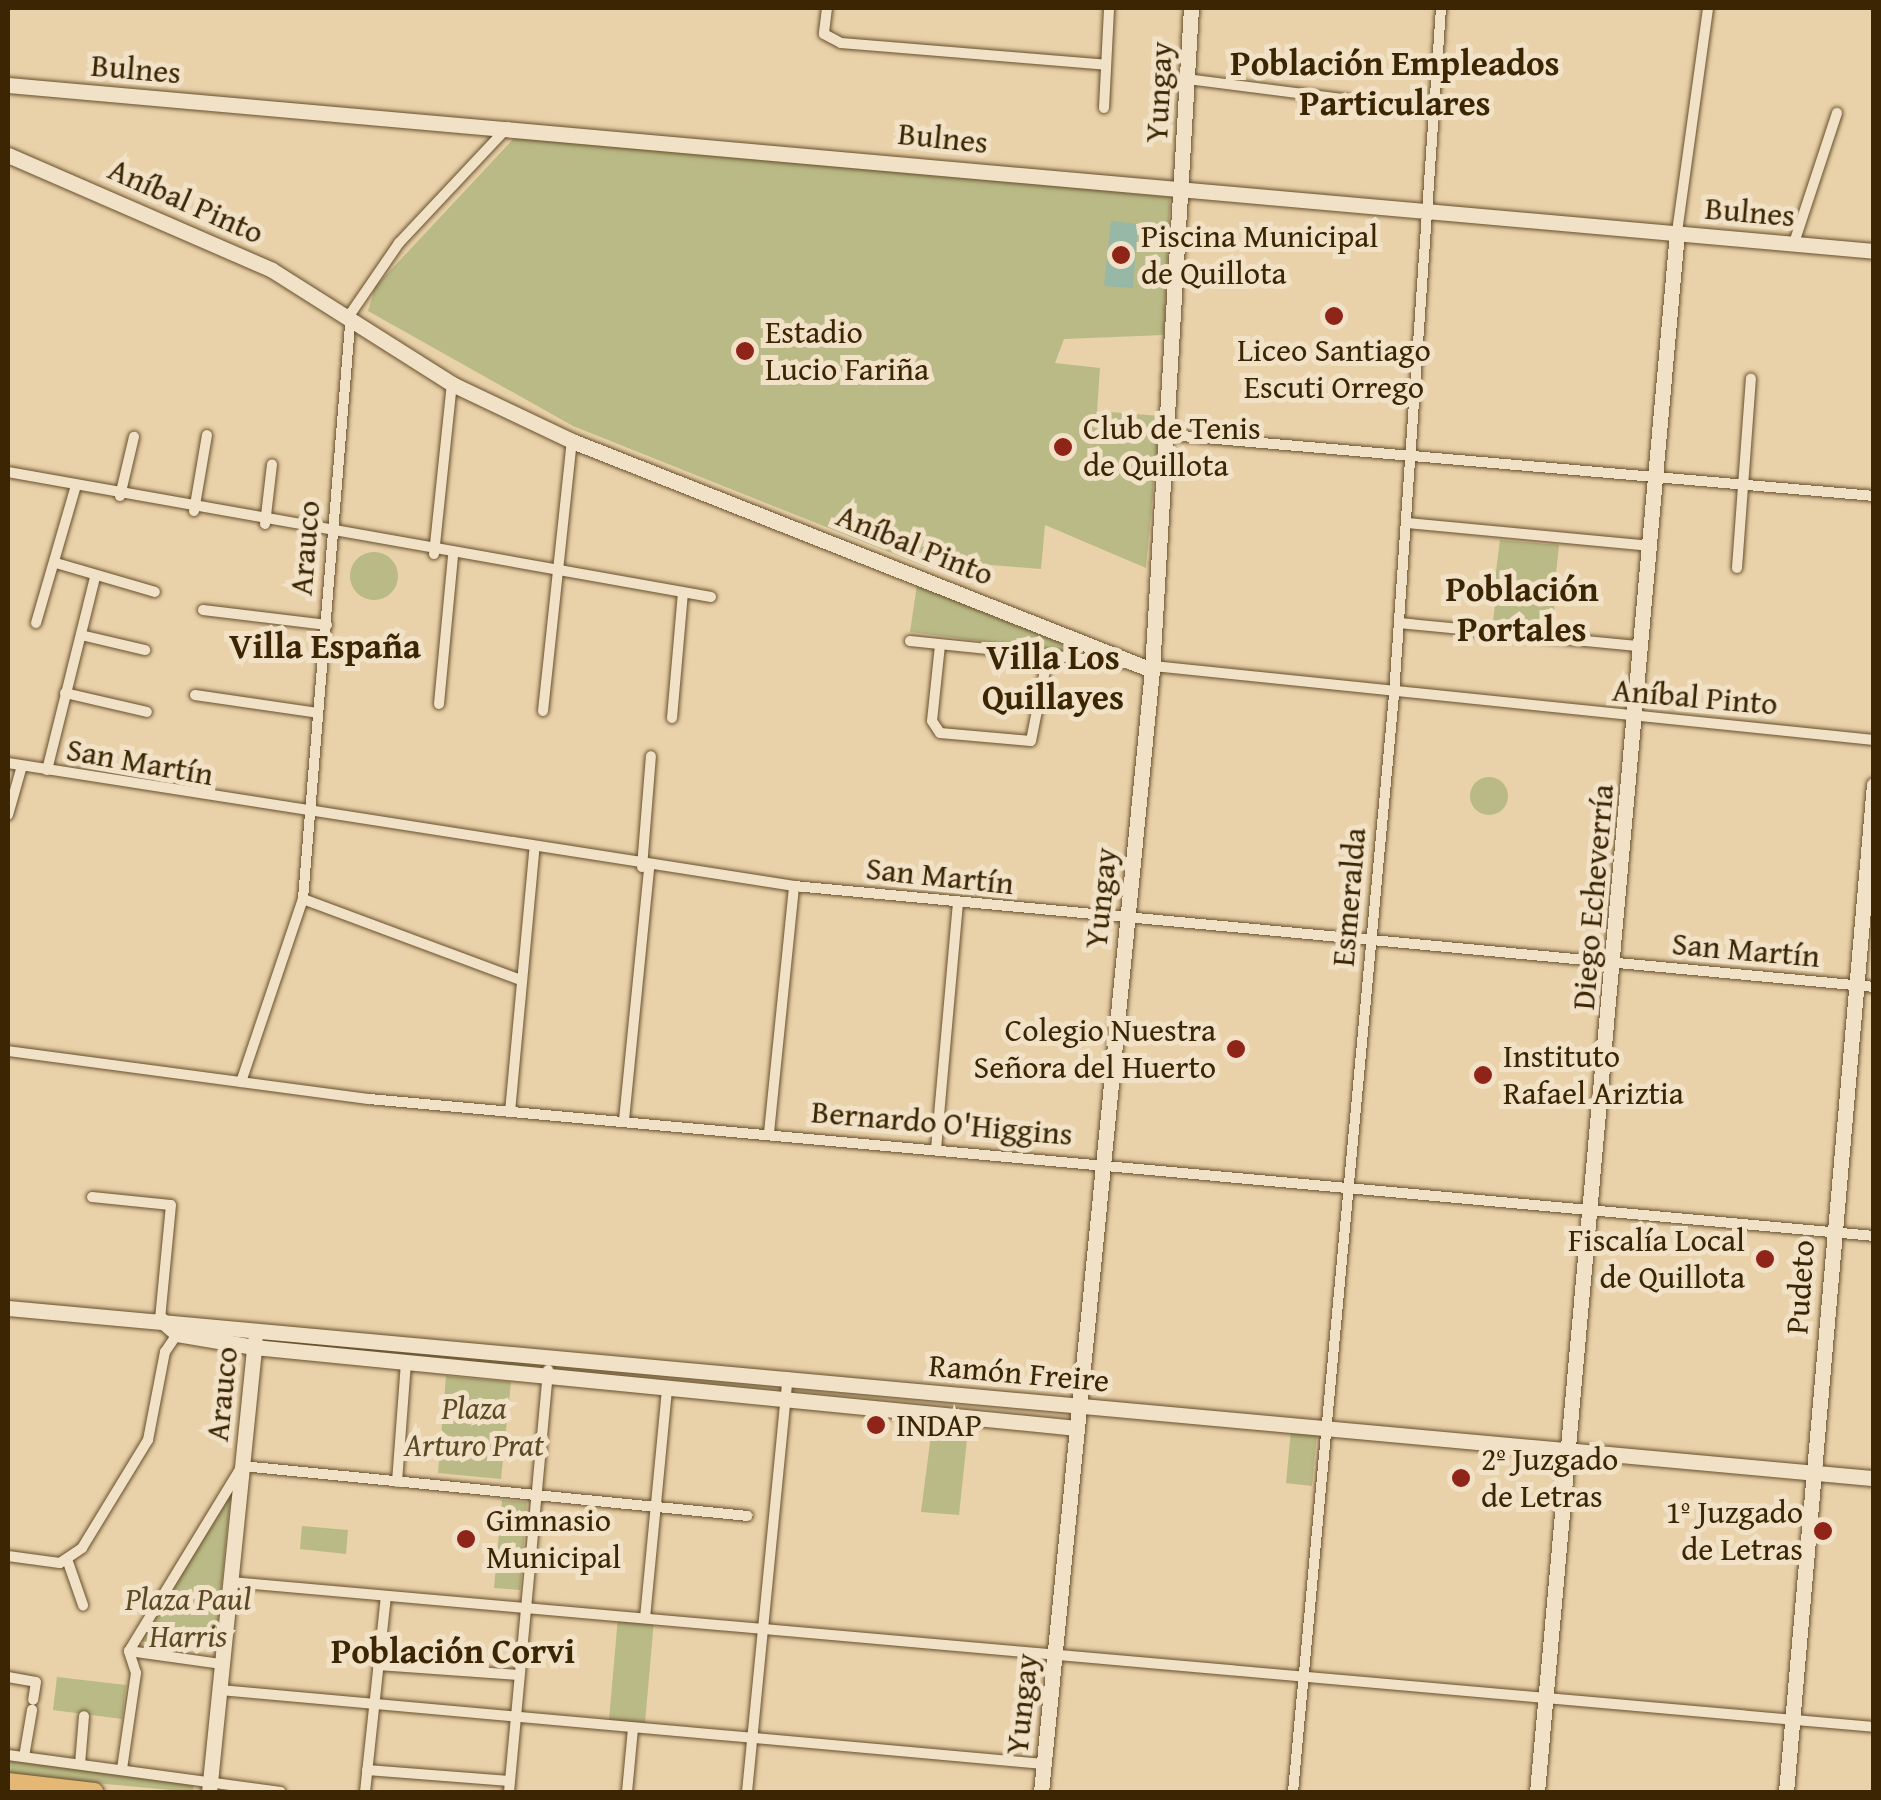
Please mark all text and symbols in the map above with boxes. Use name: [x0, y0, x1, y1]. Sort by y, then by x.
street label: Yungay: [1137, 40, 1181, 144]
district label: Población Empleados Particulares: [1230, 42, 1560, 124]
street label: Bulnes: [89, 46, 183, 92]
street label: Bulnes: [896, 114, 990, 162]
street label: Aníbal Pinto: [102, 150, 270, 252]
street label: Bulnes: [1703, 189, 1797, 235]
place label: Piscina Municipal de Quillota: [1141, 218, 1378, 293]
marker: Piscina Municipal de Quillota: [1110, 244, 1132, 266]
marker: Liceo Santiago Escuti Orrego: [1323, 305, 1345, 327]
place label: Estadio Lucio Fariña: [765, 314, 929, 389]
place label: Liceo Santiago Escuti Orrego: [1237, 332, 1431, 407]
marker: Estadio Lucio Fariña: [734, 340, 756, 362]
place label: Club de Tenis de Quillota: [1083, 410, 1261, 485]
marker: Club de Tenis de Quillota: [1052, 436, 1074, 458]
street label: Aníbal Pinto: [831, 496, 999, 594]
street label: Arauco: [282, 499, 328, 597]
district label: Población Portales: [1445, 568, 1599, 650]
district label: Villa España: [229, 625, 421, 667]
district label: Villa Los Quillayes: [982, 636, 1124, 718]
street label: Aníbal Pinto: [1611, 671, 1779, 723]
street label: San Martín: [64, 730, 216, 794]
street label: Diego Echeverría: [1564, 783, 1622, 1011]
street label: Esmeralda: [1324, 826, 1374, 968]
street label: Yungay: [1077, 846, 1125, 950]
street label: San Martín: [864, 849, 1016, 903]
street label: San Martín: [1670, 924, 1822, 976]
place label: Colegio Nuestra Señora del Huerto: [974, 1012, 1216, 1087]
marker: Colegio Nuestra Señora del Huerto: [1225, 1038, 1247, 1060]
place label: Instituto Rafael Ariztia: [1503, 1038, 1684, 1113]
marker: Instituto Rafael Ariztia: [1472, 1064, 1494, 1086]
street label: Bernardo O'Higgins: [810, 1092, 1074, 1154]
place label: Fiscalía Local de Quillota: [1568, 1222, 1745, 1297]
street label: Pudeto: [1778, 1239, 1822, 1335]
marker: Fiscalía Local de Quillota: [1754, 1248, 1776, 1270]
street label: Arauco: [198, 1345, 246, 1443]
street label: Ramón Freire: [927, 1346, 1111, 1400]
park label: Plaza Arturo Prat: [404, 1390, 544, 1465]
place label: INDAP: [896, 1406, 982, 1444]
marker: INDAP: [865, 1414, 887, 1436]
place label: 2º Juzgado de Letras: [1481, 1441, 1618, 1516]
marker: 2º Juzgado de Letras: [1450, 1467, 1472, 1489]
place label: 1º Juzgado de Letras: [1666, 1494, 1803, 1569]
place label: Gimnasio Municipal: [486, 1502, 621, 1577]
marker: 1º Juzgado de Letras: [1812, 1520, 1834, 1542]
marker: Gimnasio Municipal: [455, 1528, 477, 1550]
park label: Plaza Paul Harris: [125, 1581, 251, 1656]
district label: Población Corvi: [331, 1630, 575, 1672]
street label: Yungay: [998, 1652, 1046, 1756]

